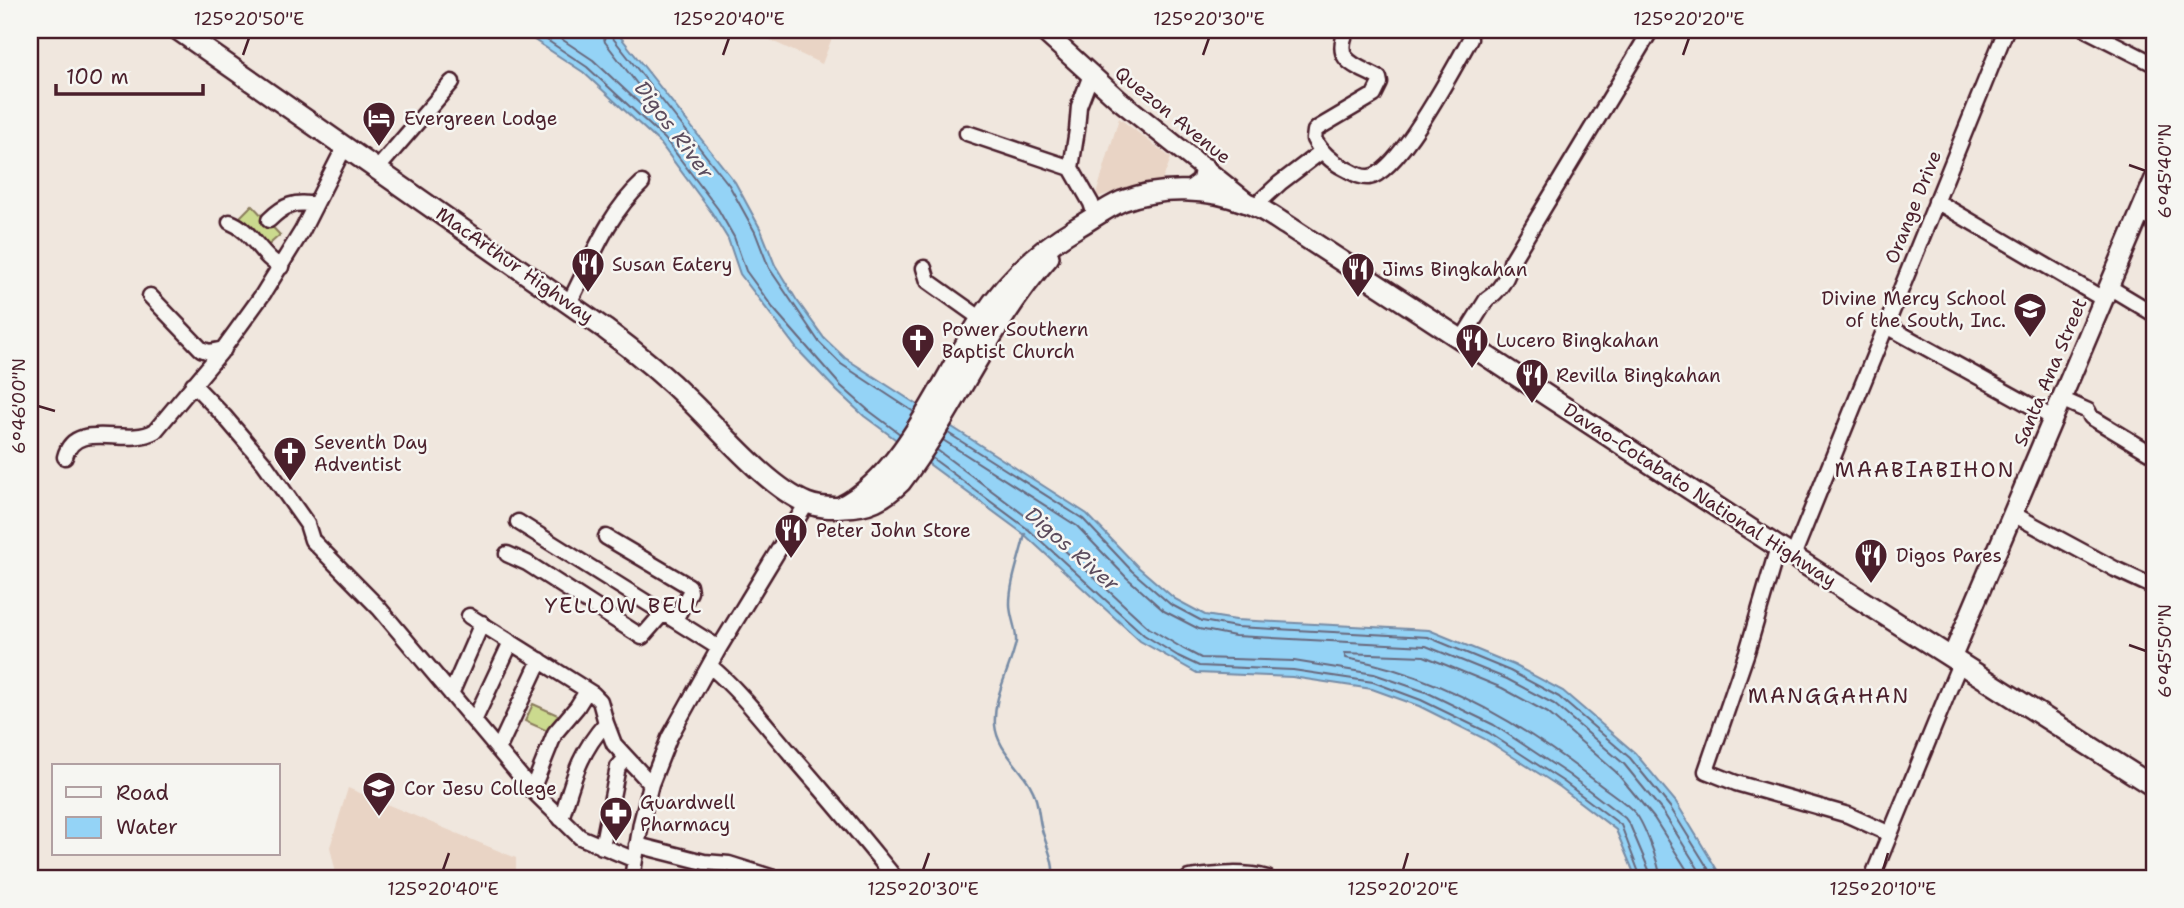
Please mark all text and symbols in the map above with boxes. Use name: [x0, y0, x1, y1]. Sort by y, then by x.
text: 125°20'50"E: [194, 7, 304, 31]
text: 125°20'40"E: [673, 7, 785, 31]
text: 125°20'30"E: [1153, 7, 1265, 31]
text: 125°20'20"E: [1633, 7, 1745, 31]
scale bar: [56, 52, 203, 96]
street label: Quezon Avenue: [1110, 60, 1236, 170]
text: 100 m: [66, 63, 129, 91]
water label: Digos River: [628, 75, 721, 186]
hotel icon: Evergreen Lodge: [360, 99, 398, 148]
place label: Evergreen Lodge: [404, 106, 557, 131]
text: 6°45'40"N: [2153, 124, 2177, 218]
street label: Orange Drive: [1879, 147, 1947, 267]
street label: MacArthur Highway: [431, 201, 599, 329]
restaurant icon: Susan Eatery: [569, 245, 607, 294]
restaurant icon: Jims Bingkahan: [1339, 250, 1377, 299]
place label: Susan Eatery: [612, 252, 732, 277]
place label: Jims Bingkahan: [1382, 257, 1527, 282]
place label: Divine Mercy School of the South, Inc.: [1821, 286, 2006, 333]
school or university icon: Divine Mercy School of the South, Inc.: [2011, 290, 2049, 339]
street label: Santa Ana Street: [2007, 294, 2093, 450]
place label: Power Southern Baptist Church: [942, 317, 1088, 364]
church icon: Power Southern Baptist Church: [899, 321, 937, 370]
restaurant icon: Lucero Bingkahan: [1453, 321, 1491, 370]
place label: Lucero Bingkahan: [1496, 328, 1659, 353]
restaurant icon: Revilla Bingkahan: [1513, 356, 1551, 405]
text: 6°46'00"N: [7, 358, 31, 454]
place label: Revilla Bingkahan: [1556, 363, 1721, 388]
street label: Davao-Cotabato National Highway: [1559, 397, 1841, 593]
place label: Seventh Day Adventist: [314, 430, 428, 477]
church icon: Seventh Day Adventist: [271, 434, 309, 483]
district label: MAABIABIHON: [1835, 456, 2015, 484]
water label: Digos River: [1019, 500, 1126, 598]
restaurant icon: Peter John Store: [772, 511, 810, 560]
place label: Peter John Store: [816, 518, 971, 543]
restaurant icon: Digos Pares: [1852, 536, 1890, 585]
place label: Digos Pares: [1896, 543, 2002, 568]
district label: YELLOW BELL: [545, 592, 703, 620]
text: 6°45'50"N: [2153, 604, 2177, 698]
district label: MANGGAHAN: [1748, 682, 1910, 710]
legend: [52, 764, 280, 856]
school or university icon: Cor Jesu College: [360, 769, 398, 818]
place label: Cor Jesu College: [404, 776, 557, 801]
text: Road: [116, 779, 169, 807]
place label: Guardwell Pharmacy: [640, 790, 735, 837]
pharmacy icon: Guardwell Pharmacy: [597, 794, 635, 843]
text: Water: [116, 813, 178, 841]
text: 125°20'40"E: [387, 877, 499, 901]
text: 125°20'30"E: [867, 877, 979, 901]
text: 125°20'20"E: [1347, 877, 1459, 901]
text: 125°20'10"E: [1830, 877, 1936, 901]

